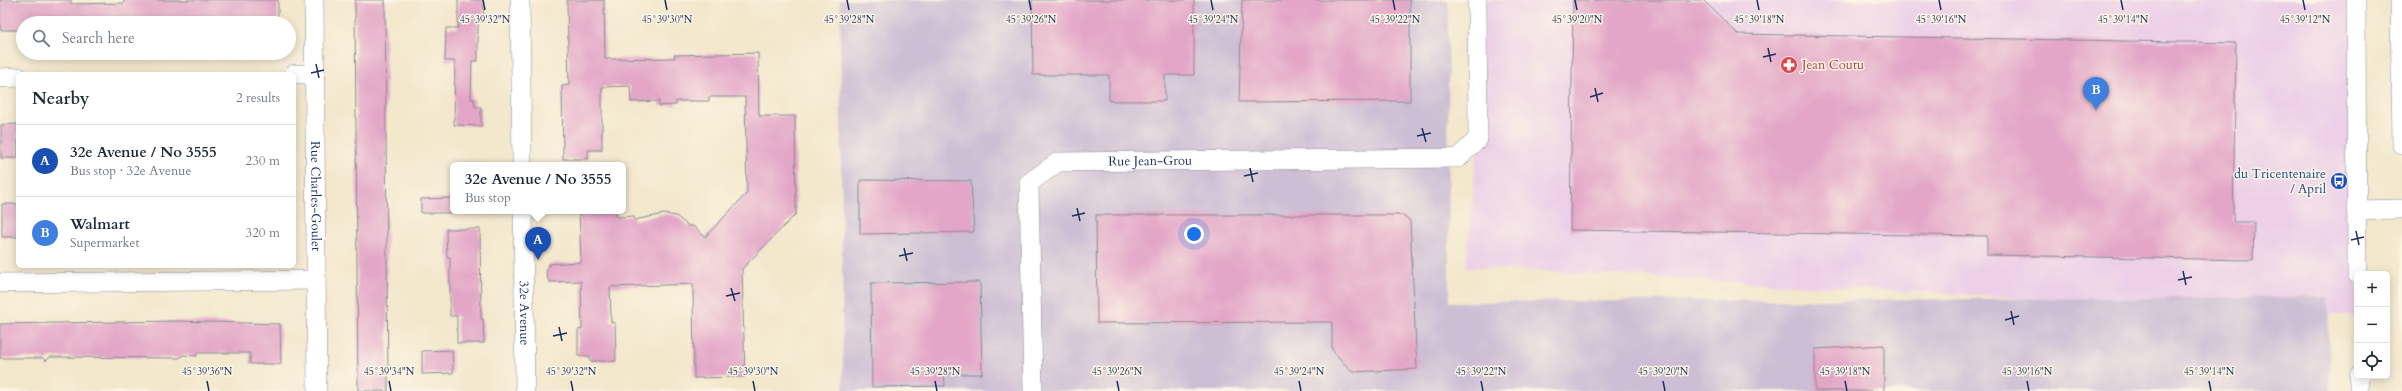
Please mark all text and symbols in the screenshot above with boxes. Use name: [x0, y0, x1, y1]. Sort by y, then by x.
text: 45°39'32"N: [460, 13, 511, 27]
text: 45°39'30"N: [642, 13, 693, 27]
text: 45°39'28"N: [824, 13, 875, 27]
text: 45°39'26"N: [1006, 13, 1057, 27]
text: 45°39'24"N: [1188, 13, 1239, 27]
text: 45°39'22"N: [1370, 13, 1421, 27]
text: 45°39'20"N: [1552, 13, 1603, 27]
text: 45°39'18"N: [1734, 13, 1785, 27]
text: 45°39'16"N: [1916, 13, 1967, 27]
text: 45°39'14"N: [2098, 13, 2149, 27]
text: 45°39'12"N: [2280, 13, 2331, 27]
search box: [16, 16, 296, 60]
icon: search: [30, 27, 52, 49]
text: Search here: [62, 28, 135, 48]
pharmacy icon: Jean Coutu: [1779, 55, 1799, 75]
place label: Jean Coutu: [1800, 56, 1864, 74]
pin: B: [2083, 77, 2109, 110]
text: Nearby: [32, 87, 89, 110]
text: 2 results: [236, 89, 280, 107]
street label: Rue Charles-Goulet: [306, 141, 325, 251]
text: 32e Avenue / No 3555: [70, 142, 217, 162]
text: A: [40, 152, 50, 170]
text: 230 m: [246, 152, 280, 170]
street label: Rue Jean-Grou: [1108, 152, 1192, 170]
text: Bus stop · 32e Avenue: [70, 162, 191, 180]
popup: [450, 162, 626, 214]
place label: du Tricentenaire / April: [2234, 165, 2327, 198]
text: 32e Avenue / No 3555: [465, 169, 611, 189]
bus stop icon: du Tricentenaire / April: [2329, 171, 2349, 191]
text: Bus stop: [465, 189, 511, 207]
text: Walmart: [70, 214, 130, 234]
text: B: [40, 224, 50, 242]
text: 320 m: [246, 224, 280, 242]
your location: [1184, 224, 1204, 244]
pin: A: [525, 227, 551, 260]
text: Supermarket: [70, 234, 140, 252]
map controls: [2354, 271, 2390, 379]
button: +: [2354, 271, 2390, 307]
street label: 32e Avenue: [515, 280, 533, 346]
button: −: [2354, 307, 2390, 343]
button: locate: [2354, 343, 2390, 379]
text: 45°39'36"N: [182, 365, 233, 379]
text: 45°39'34"N: [364, 365, 415, 379]
text: 45°39'32"N: [546, 365, 597, 379]
text: 45°39'30"N: [728, 365, 779, 379]
text: 45°39'28"N: [910, 365, 961, 379]
text: 45°39'26"N: [1092, 365, 1143, 379]
text: 45°39'24"N: [1274, 365, 1325, 379]
text: 45°39'22"N: [1456, 365, 1507, 379]
text: 45°39'20"N: [1638, 365, 1689, 379]
text: 45°39'18"N: [1820, 365, 1871, 379]
text: 45°39'16"N: [2002, 365, 2053, 379]
text: 45°39'14"N: [2184, 365, 2235, 379]

